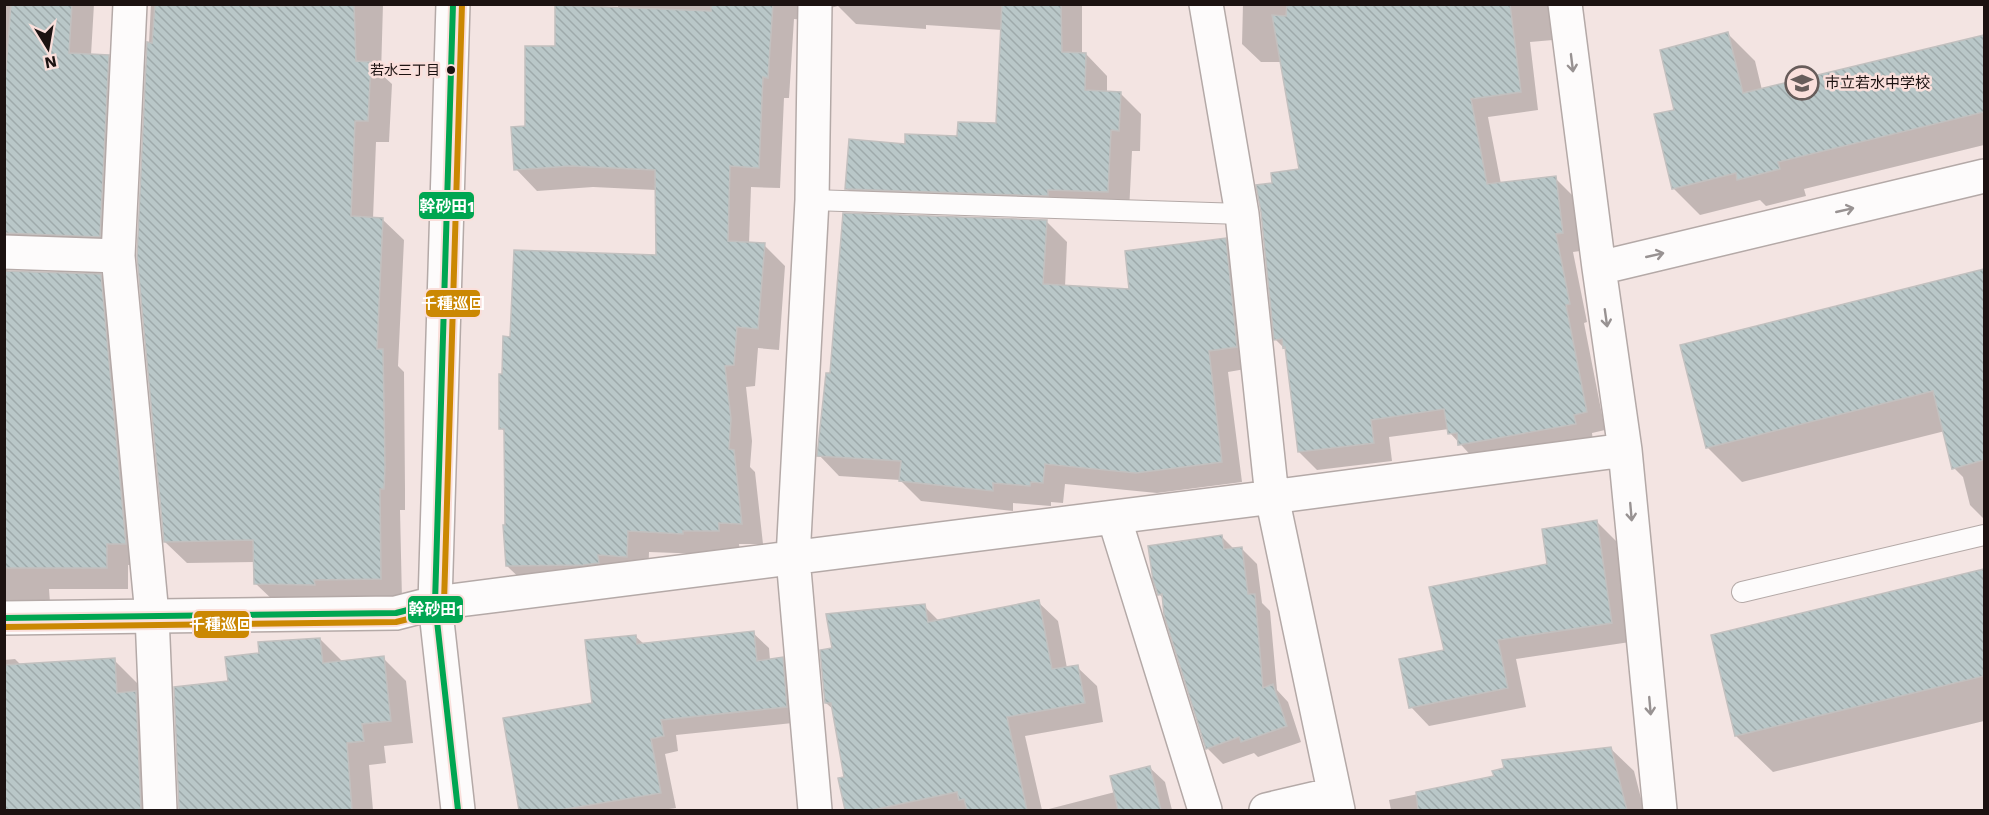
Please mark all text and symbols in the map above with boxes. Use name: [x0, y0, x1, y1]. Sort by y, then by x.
north arrow: [18, 18, 78, 78]
text: N: [43, 52, 58, 73]
one-way arrow: [1567, 52, 1578, 72]
place label: 若水三丁目: [370, 62, 440, 78]
marker: 若水三丁目: [445, 64, 457, 76]
school or university icon: 市立若水中学校: [1784, 65, 1820, 101]
place label: 市立若水中学校: [1825, 74, 1930, 92]
line badge: 幹砂田1: [418, 191, 475, 220]
text: 幹砂田1: [420, 197, 474, 216]
one-way arrow: [1835, 203, 1854, 215]
one-way arrow: [1646, 248, 1665, 260]
line badge: 千種巡回: [425, 289, 481, 318]
text: 千種巡回: [421, 294, 485, 313]
one-way arrow: [1600, 308, 1611, 328]
one-way arrow: [1626, 501, 1637, 521]
line badge: 幹砂田1: [407, 595, 464, 624]
text: 幹砂田1: [409, 600, 463, 619]
line badge: 千種巡回: [193, 610, 250, 639]
text: 千種巡回: [189, 615, 253, 634]
one-way arrow: [1645, 695, 1656, 715]

